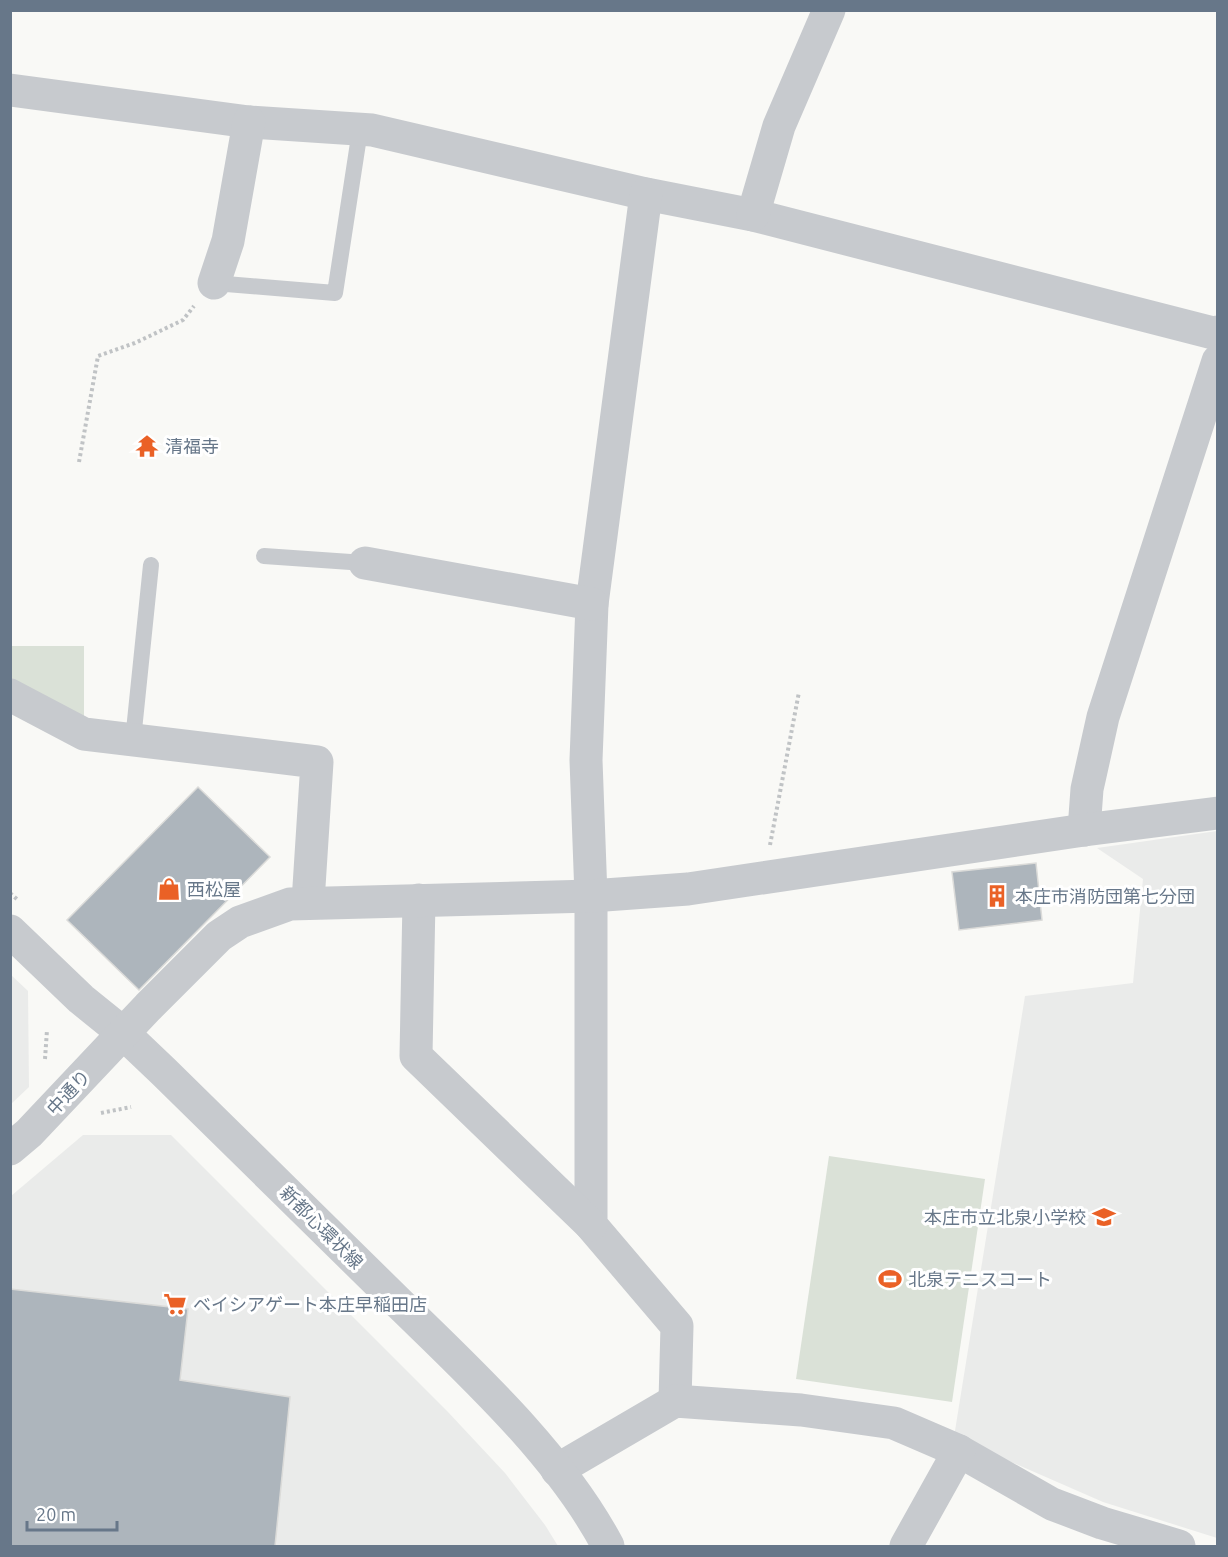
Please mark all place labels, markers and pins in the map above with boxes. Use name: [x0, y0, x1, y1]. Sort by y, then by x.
temple icon: 清福寺: [134, 433, 160, 459]
place label: 清福寺: [165, 436, 219, 456]
shop icon: 西松屋: [156, 876, 182, 902]
place label: 西松屋: [187, 879, 241, 899]
building icon: 本庄市消防団第七分団: [984, 883, 1010, 909]
place label: 本庄市消防団第七分団: [1015, 886, 1195, 906]
school or university icon: 本庄市立北泉小学校: [1091, 1204, 1117, 1230]
place label: 本庄市立北泉小学校: [924, 1207, 1086, 1227]
sports icon: 北泉テニスコート: [877, 1266, 903, 1292]
place label: 北泉テニスコート: [908, 1269, 1052, 1289]
supermarket icon: ベイシアゲート本庄早稲田店: [162, 1291, 188, 1317]
place label: ベイシアゲート本庄早稲田店: [193, 1294, 427, 1314]

